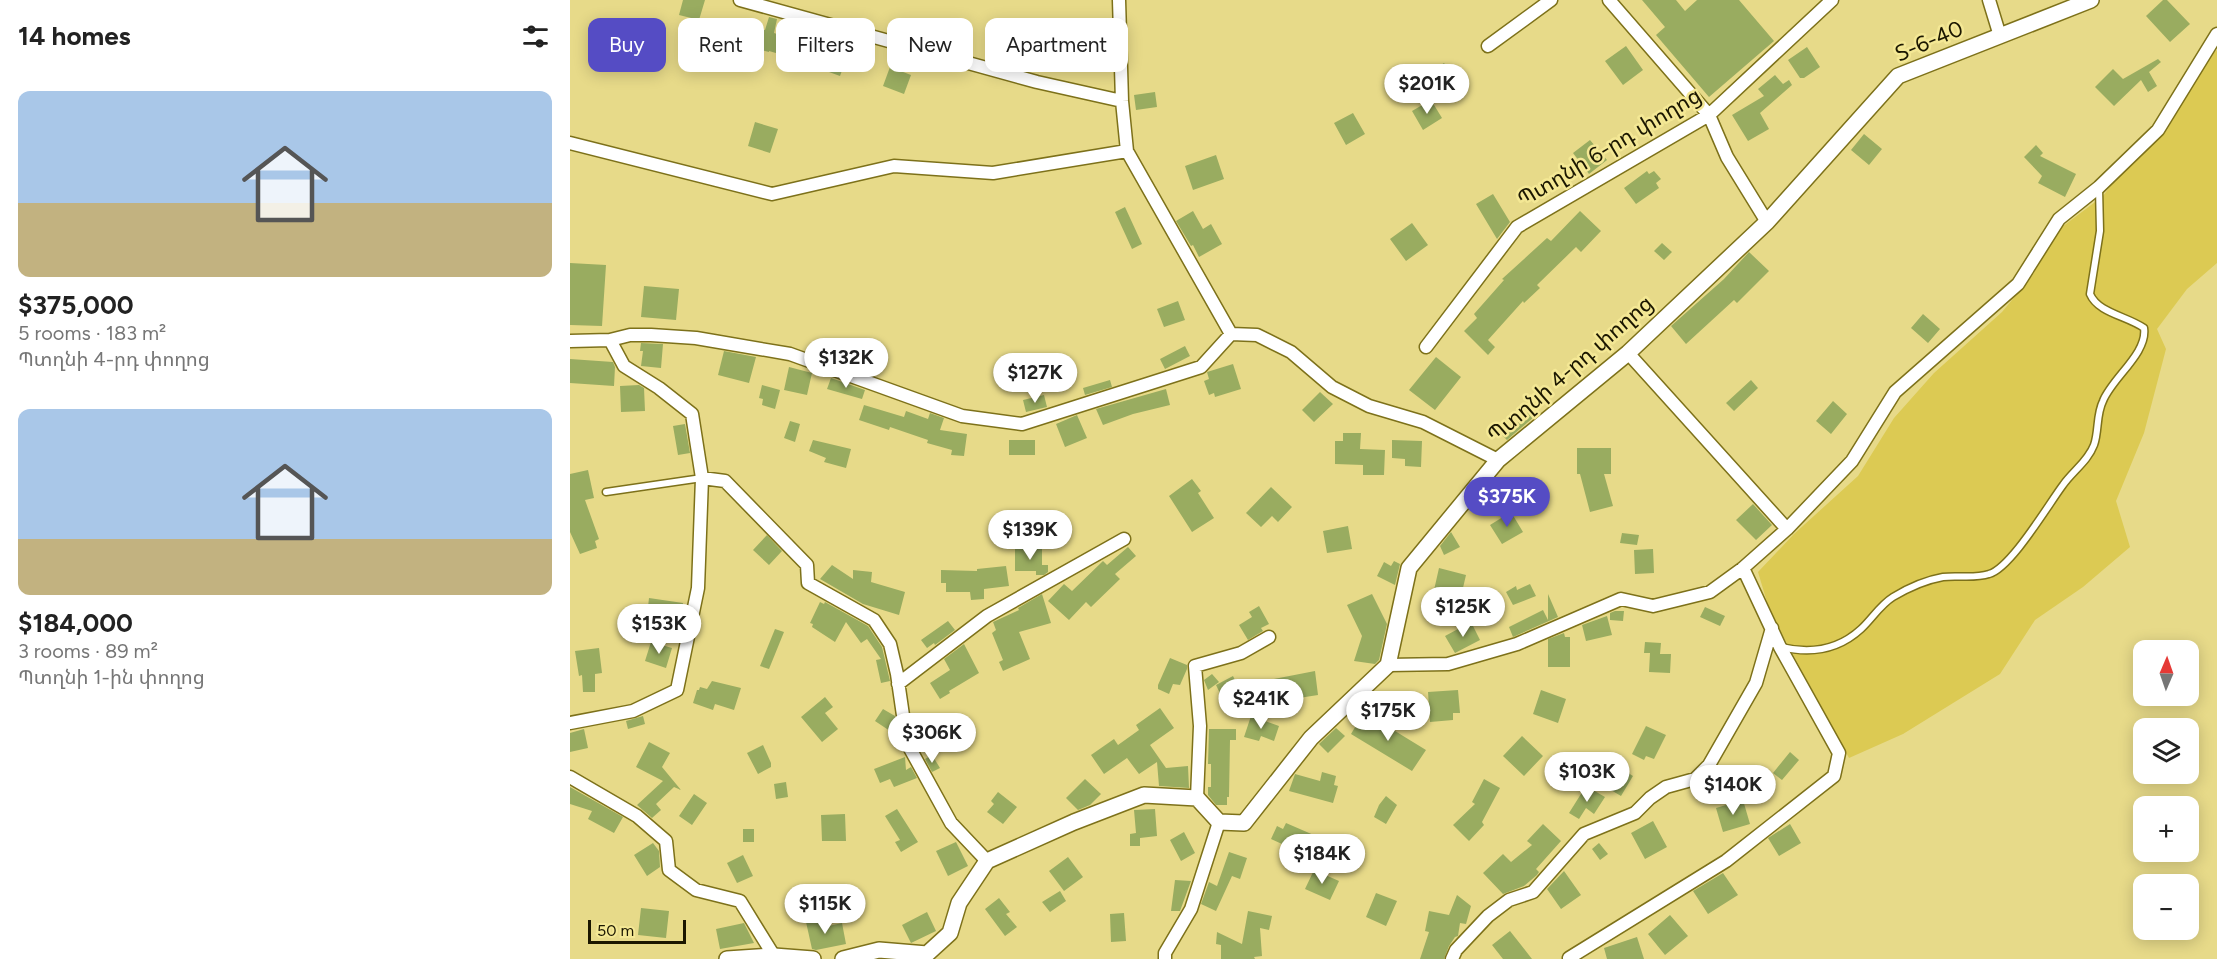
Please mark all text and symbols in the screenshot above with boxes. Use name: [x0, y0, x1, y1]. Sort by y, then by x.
street label: Տ-6-40: [1891, 15, 1967, 67]
chip: Buy: [588, 18, 666, 72]
chip: Rent: [678, 18, 764, 72]
chip: Filters: [776, 18, 875, 72]
chip: New: [887, 18, 973, 72]
chip: Apartment: [985, 18, 1128, 72]
text: 14 homes: [18, 20, 131, 52]
icon: filters: [519, 20, 552, 53]
pin: $201K: [1385, 64, 1469, 115]
text: $201K: [1398, 71, 1456, 95]
street label: Պտղնի 6-րդ փողոց: [1512, 81, 1706, 213]
icon: home: [231, 130, 339, 238]
text: $375,000: [18, 289, 134, 321]
street label: Պտղնի 4-րդ փողոց: [1482, 290, 1658, 448]
text: 5 rooms · 183 m²: [18, 321, 166, 345]
pin: $132K: [804, 338, 888, 389]
text: $132K: [818, 345, 874, 369]
text: Պտղնի 4-րդ փողոց: [18, 347, 210, 371]
pin: $127K: [993, 353, 1077, 404]
text: $127K: [1007, 360, 1063, 384]
icon: home: [231, 448, 339, 556]
pin: $375K: [1465, 477, 1549, 528]
text: $375K: [1478, 484, 1536, 508]
pin: $139K: [988, 510, 1072, 561]
text: $139K: [1002, 517, 1058, 541]
pin: $125K: [1421, 587, 1505, 638]
text: $125K: [1435, 594, 1491, 618]
pin: $153K: [617, 604, 701, 655]
text: $184,000: [18, 607, 133, 639]
text: $153K: [631, 611, 687, 635]
text: 3 rooms · 89 m²: [18, 639, 158, 663]
north arrow: [2133, 640, 2199, 706]
map controls: [2133, 640, 2199, 940]
text: Պտղնի 1-ին փողոց: [18, 665, 205, 689]
pin: $241K: [1219, 679, 1303, 730]
text: $241K: [1232, 686, 1290, 710]
pin: $175K: [1346, 691, 1430, 742]
text: $175K: [1360, 698, 1416, 722]
pin: $306K: [890, 713, 974, 764]
button: layers: [2133, 718, 2199, 784]
text: $306K: [902, 720, 962, 744]
pin: $103K: [1545, 752, 1629, 803]
text: $103K: [1559, 759, 1615, 783]
pin: $140K: [1691, 765, 1775, 816]
text: $140K: [1704, 772, 1762, 796]
button: +: [2133, 796, 2199, 862]
pin: $184K: [1280, 834, 1364, 885]
text: $184K: [1293, 841, 1351, 865]
button: −: [2133, 874, 2199, 940]
pin: $115K: [783, 884, 867, 935]
text: $115K: [799, 891, 851, 915]
scale bar: [588, 917, 686, 944]
text: 50 m: [597, 921, 634, 940]

